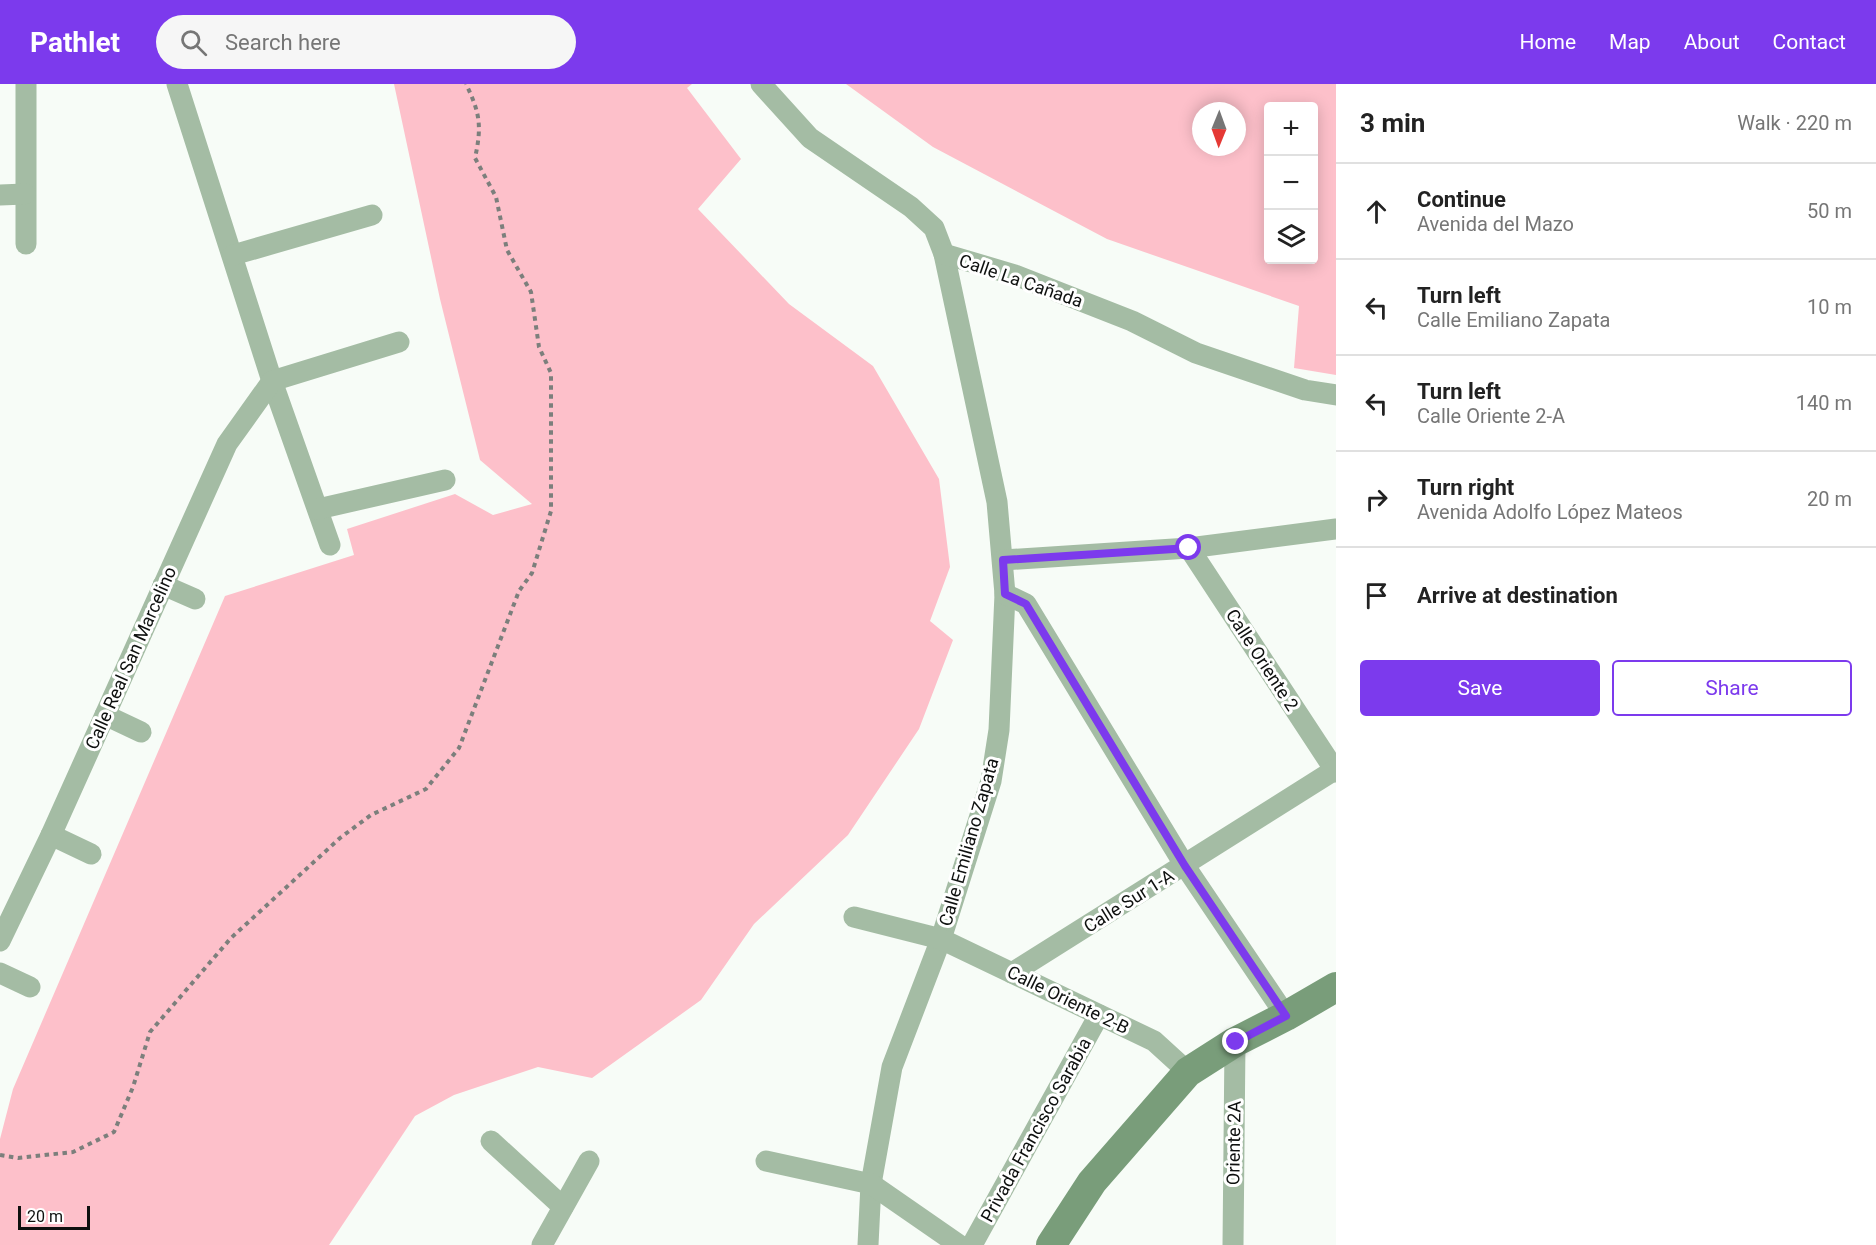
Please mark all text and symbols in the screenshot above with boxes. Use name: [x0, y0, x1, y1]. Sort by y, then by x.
search box: [156, 15, 576, 69]
text: Pathlet: [30, 26, 120, 59]
icon: search: [177, 26, 210, 59]
text: Search here: [225, 30, 341, 55]
text: Home: [1520, 30, 1576, 54]
text: Map: [1609, 30, 1651, 54]
text: About: [1684, 30, 1740, 54]
text: Contact: [1773, 30, 1846, 54]
north arrow: [1192, 102, 1246, 156]
map controls: [1264, 102, 1318, 264]
button: +: [1264, 102, 1318, 156]
text: 3 min: [1360, 108, 1425, 138]
text: Walk · 220 m: [1737, 111, 1852, 135]
button: −: [1264, 156, 1318, 210]
text: Continue: [1417, 187, 1506, 212]
icon: ahead: [1360, 195, 1393, 228]
text: 50 m: [1807, 199, 1852, 223]
button: layers: [1264, 210, 1318, 264]
text: Avenida del Mazo: [1417, 212, 1574, 236]
street label: Calle La Cañada: [957, 250, 1086, 312]
text: Turn left: [1417, 283, 1501, 308]
icon: left: [1360, 291, 1393, 324]
text: 10 m: [1807, 295, 1852, 319]
text: Calle Emiliano Zapata: [1417, 308, 1610, 332]
text: Turn left: [1417, 379, 1501, 404]
icon: left: [1360, 387, 1393, 420]
text: 140 m: [1796, 391, 1852, 415]
text: Calle Oriente 2-A: [1417, 404, 1565, 428]
text: Turn right: [1417, 475, 1514, 500]
icon: right: [1360, 483, 1393, 516]
text: 20 m: [1807, 487, 1852, 511]
text: Avenida Adolfo López Mateos: [1417, 500, 1683, 524]
route start: [1175, 534, 1201, 560]
street label: Calle Real San Marcelino: [81, 563, 180, 752]
icon: arrive: [1360, 579, 1393, 612]
text: Arrive at destination: [1417, 583, 1618, 608]
street label: Calle Oriente 2: [1222, 605, 1303, 714]
button: Save: [1360, 660, 1600, 716]
button: Share: [1612, 660, 1852, 716]
street label: Calle Emiliano Zapata: [934, 755, 1003, 928]
street label: Calle Sur 1-A: [1080, 864, 1178, 937]
street label: Calle Oriente 2-B: [1004, 961, 1133, 1038]
route end: [1222, 1028, 1248, 1054]
street label: Privada Francisco Sarabia: [976, 1034, 1095, 1226]
street label: Oriente 2A: [1222, 1101, 1245, 1185]
scale bar: [18, 1203, 90, 1230]
text: 20 m: [27, 1207, 63, 1226]

